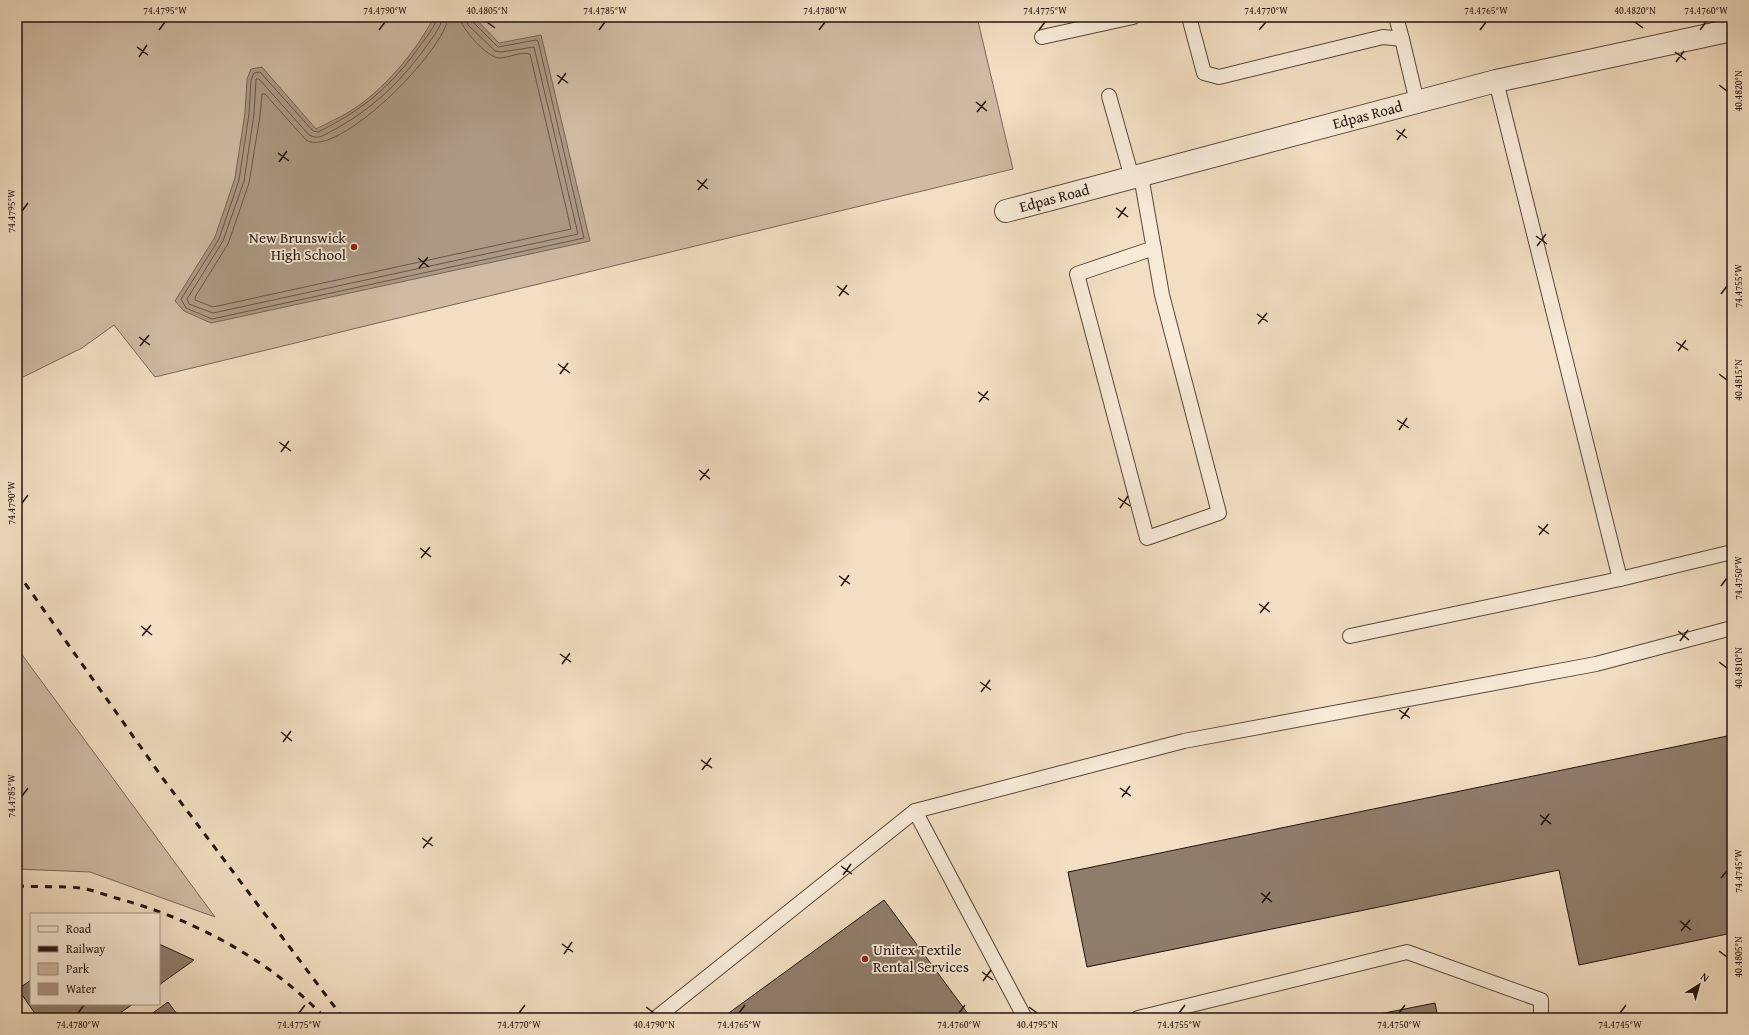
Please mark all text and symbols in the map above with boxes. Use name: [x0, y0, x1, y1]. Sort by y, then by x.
text: 74.4795°W: [143, 3, 187, 18]
text: 74.4790°W: [363, 3, 407, 18]
text: 40.4805°N: [466, 3, 508, 18]
text: 74.4785°W: [583, 3, 627, 18]
text: 74.4780°W: [803, 3, 847, 18]
text: 74.4775°W: [1023, 3, 1067, 18]
text: 74.4770°W: [1244, 3, 1288, 18]
text: 74.4765°W: [1464, 3, 1508, 18]
text: 40.4820°N: [1614, 3, 1656, 18]
text: 74.4760°W: [1684, 3, 1728, 18]
text: 40.4820°N: [1731, 70, 1746, 112]
street label: Edpas Road: [1330, 95, 1405, 134]
street label: Edpas Road: [1017, 178, 1091, 217]
text: 74.4795°W: [4, 189, 19, 233]
place label: New Brunswick High School: [249, 227, 346, 265]
marker: New Brunswick High School: [349, 242, 359, 252]
text: 74.4755°W: [1731, 264, 1746, 308]
text: 40.4815°N: [1731, 359, 1746, 401]
text: 74.4790°W: [4, 481, 19, 525]
text: 74.4750°W: [1731, 556, 1746, 600]
text: 40.4810°N: [1731, 647, 1746, 689]
text: 74.4785°W: [4, 774, 19, 818]
text: 74.4745°W: [1731, 849, 1746, 893]
legend: [30, 913, 160, 1005]
text: Road: [66, 920, 92, 937]
text: 40.4805°N: [1731, 936, 1746, 978]
place label: Unitex Textile Rental Services: [873, 939, 969, 977]
text: Railway: [66, 940, 105, 957]
marker: Unitex Textile Rental Services: [860, 954, 870, 964]
text: Park: [66, 960, 90, 977]
north arrow: [1679, 965, 1719, 1005]
text: N: [1697, 968, 1713, 986]
text: Water: [66, 980, 96, 997]
text: 74.4780°W: [56, 1017, 100, 1032]
text: 74.4775°W: [277, 1017, 321, 1032]
text: 74.4770°W: [497, 1017, 541, 1032]
text: 40.4790°N: [633, 1017, 675, 1032]
text: 74.4765°W: [717, 1017, 761, 1032]
text: 74.4760°W: [937, 1017, 981, 1032]
text: 40.4795°N: [1016, 1017, 1058, 1032]
text: 74.4755°W: [1157, 1017, 1201, 1032]
text: 74.4750°W: [1377, 1017, 1421, 1032]
text: 74.4745°W: [1598, 1017, 1642, 1032]

